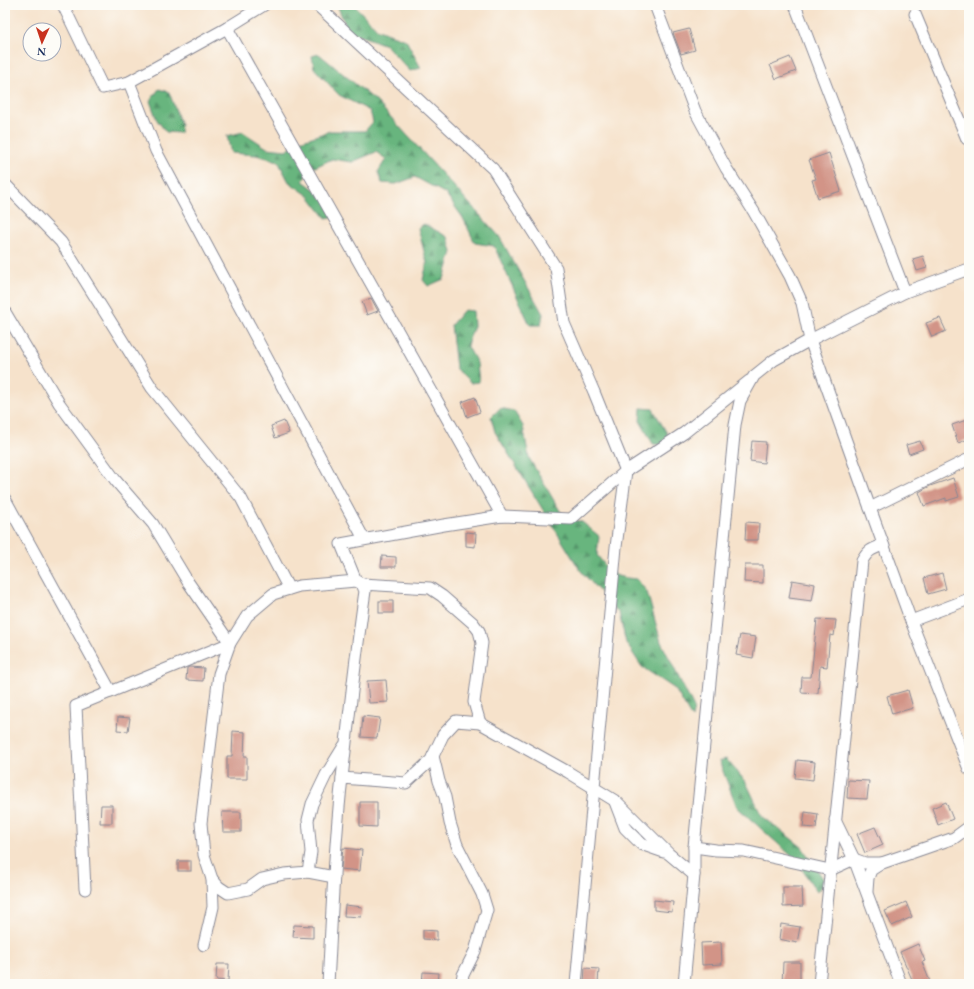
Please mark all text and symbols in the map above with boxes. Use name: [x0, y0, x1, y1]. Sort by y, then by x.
north arrow: [22, 22, 62, 62]
text: N: [37, 45, 46, 59]

